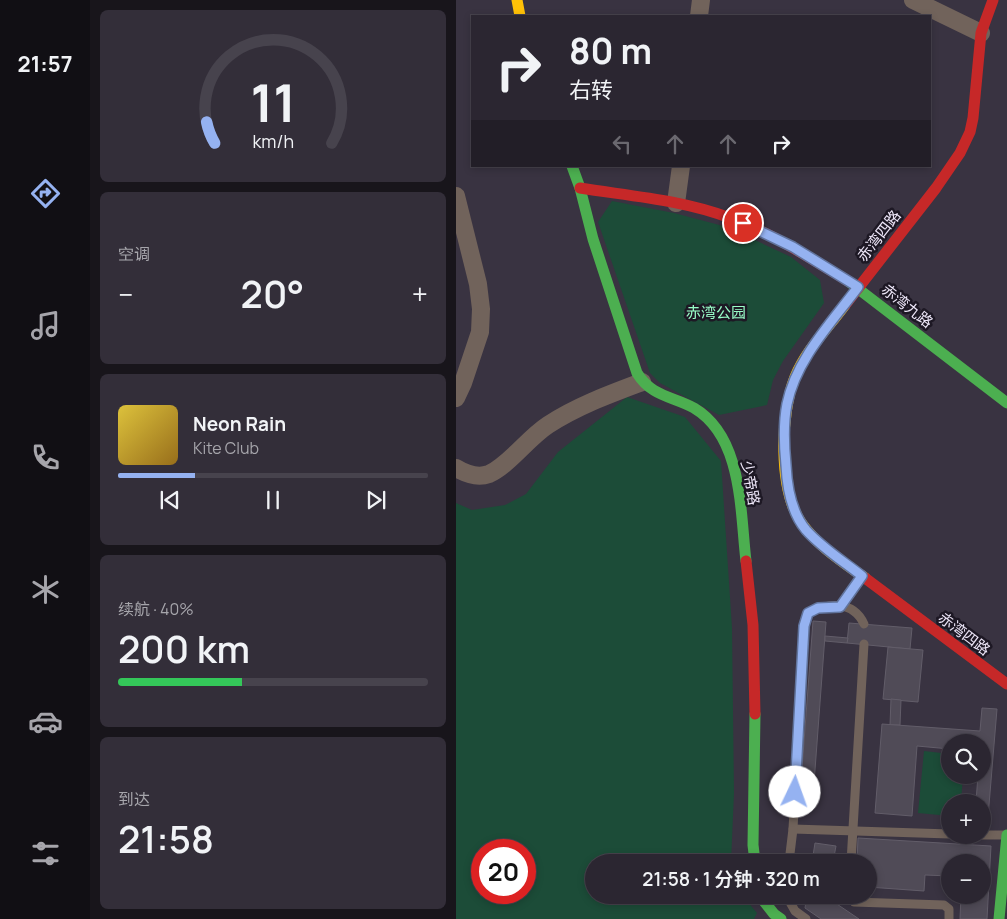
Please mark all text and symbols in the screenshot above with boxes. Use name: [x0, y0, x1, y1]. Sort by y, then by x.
text: 80 m: [569, 27, 652, 75]
icon: right: [486, 35, 551, 100]
text: 21:57: [18, 49, 72, 79]
text: 11: [250, 67, 296, 138]
text: 右转: [569, 75, 613, 105]
text: km/h: [252, 129, 294, 153]
icon: left: [608, 130, 636, 158]
icon: ahead: [661, 130, 689, 158]
icon: ahead: [714, 130, 742, 158]
icon: right: [767, 130, 795, 158]
icon: directions: [28, 176, 63, 211]
pin: [722, 202, 764, 244]
street label: 赤湾四路: [852, 206, 905, 266]
icon: arrive: [729, 209, 757, 237]
text: 空调: [118, 243, 150, 265]
text: 20°: [241, 267, 304, 319]
text: −: [118, 275, 133, 313]
text: +: [412, 275, 428, 313]
street label: 赤湾九路: [877, 279, 937, 332]
park label: 赤湾公园: [686, 302, 746, 323]
icon: music: [28, 308, 63, 343]
text: Neon Rain: [193, 411, 286, 437]
text: Kite Club: [193, 437, 259, 459]
icon: phone: [28, 440, 63, 475]
street label: 少帝路: [736, 459, 765, 507]
icon: previous: [156, 486, 184, 514]
icon: pause: [259, 486, 287, 514]
icon: next: [362, 486, 390, 514]
icon: climate: [28, 572, 63, 607]
text: 续航 · 40%: [118, 598, 194, 620]
street label: 赤湾四路: [934, 607, 995, 660]
text: 200 km: [118, 622, 250, 674]
icon: car: [28, 704, 63, 739]
map controls: [941, 734, 991, 904]
button: search: [941, 734, 991, 784]
position arrow: [768, 765, 820, 817]
text: 到达: [118, 788, 150, 810]
button: +: [941, 794, 991, 844]
text: 21:58: [118, 812, 214, 864]
icon: filters: [28, 836, 63, 871]
speed limit sign: 20: [471, 839, 536, 904]
button: −: [941, 854, 991, 904]
text: 21:58 · 1 分钟 · 320 m: [642, 866, 820, 892]

